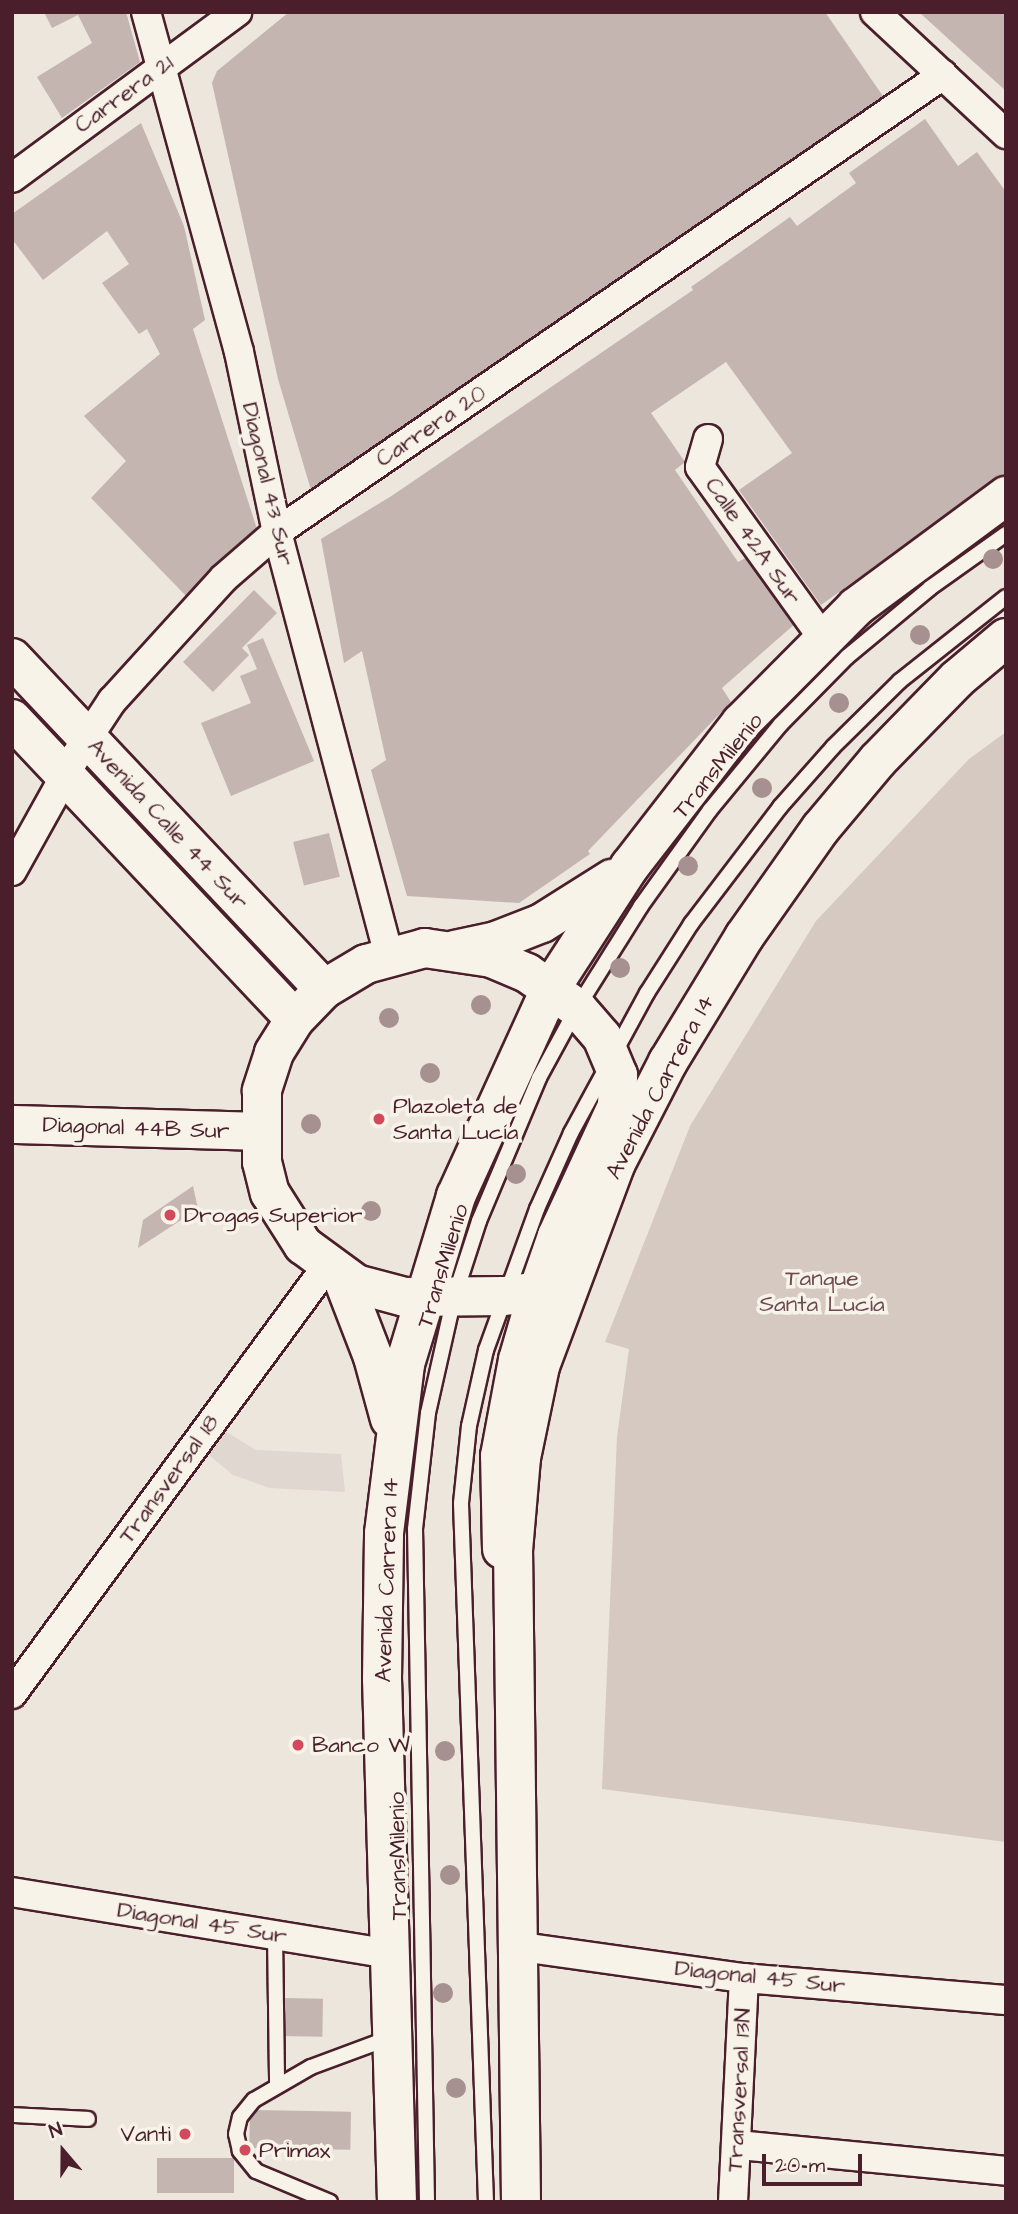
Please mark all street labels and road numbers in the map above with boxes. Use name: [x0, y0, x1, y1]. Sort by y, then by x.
street label: Carrera 21: [69, 49, 179, 139]
street label: Carrera 20: [371, 379, 491, 473]
street label: Diagonal 43 Sur: [236, 400, 300, 568]
street label: Calle 42A Sur: [699, 472, 807, 610]
street label: TransMilenio: [667, 707, 769, 825]
street label: Avenida Calle 44 Sur: [82, 733, 254, 915]
street label: Avenida Carrera 14: [600, 990, 720, 1184]
street label: Diagonal 44B Sur: [42, 1111, 230, 1145]
street label: TransMilenio: [411, 1201, 475, 1331]
street label: Transversal 18: [113, 1409, 225, 1549]
street label: Avenida Carrera 14: [370, 1477, 404, 1683]
street label: TransMilenio: [383, 1792, 413, 1920]
street label: Diagonal 45 Sur: [115, 1896, 289, 1950]
street label: Diagonal 45 Sur: [673, 1954, 847, 2000]
street label: Transversal 13N: [721, 2007, 757, 2173]

